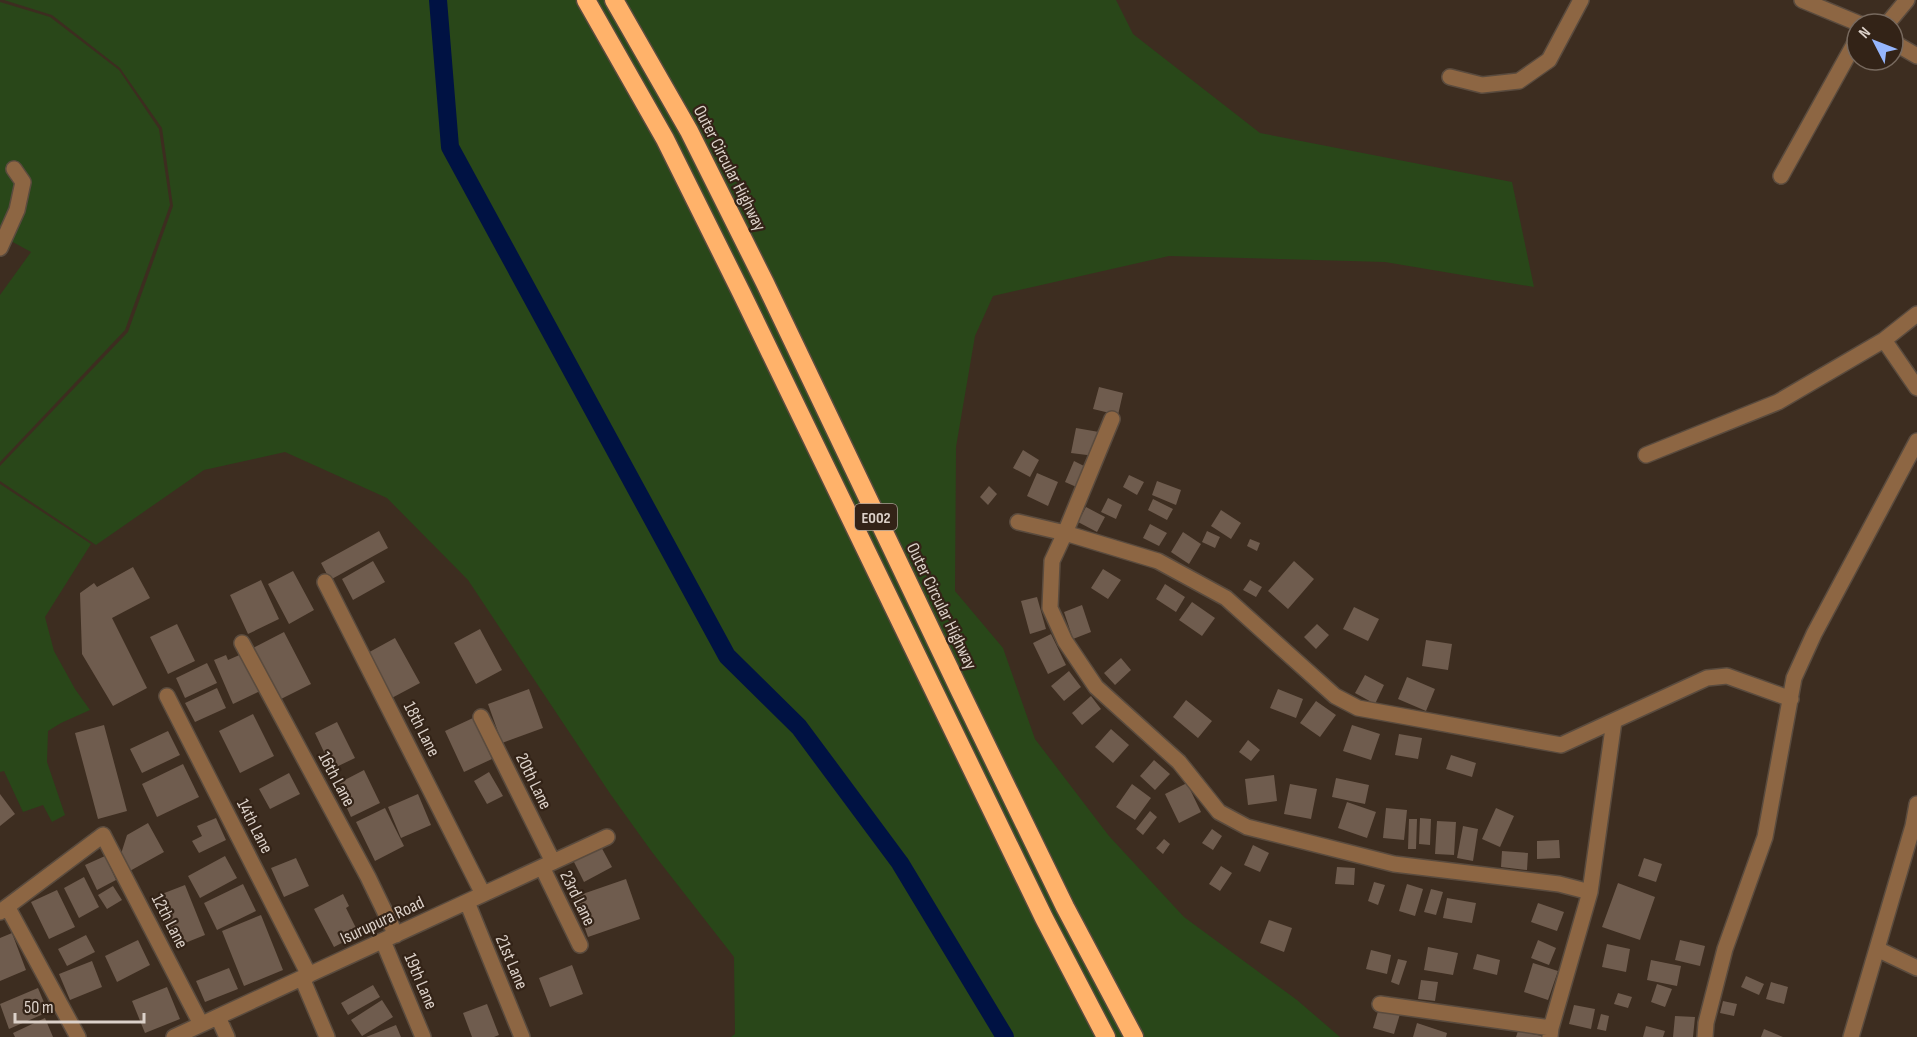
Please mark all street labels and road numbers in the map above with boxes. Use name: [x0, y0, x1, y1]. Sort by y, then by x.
street label: Outer Circular Highway: [689, 102, 770, 235]
road number: E002: [855, 504, 897, 530]
street label: Outer Circular Highway: [902, 540, 981, 673]
street label: 18th Lane: [399, 698, 444, 760]
street label: 16th Lane: [313, 748, 360, 810]
street label: 20th Lane: [511, 750, 556, 813]
street label: 14th Lane: [232, 795, 277, 857]
street label: 23rd Lane: [555, 867, 600, 929]
street label: 12th Lane: [147, 890, 192, 952]
street label: Isurupura Road: [337, 892, 427, 949]
street label: 21st Lane: [491, 932, 532, 993]
street label: 19th Lane: [399, 950, 442, 1012]

